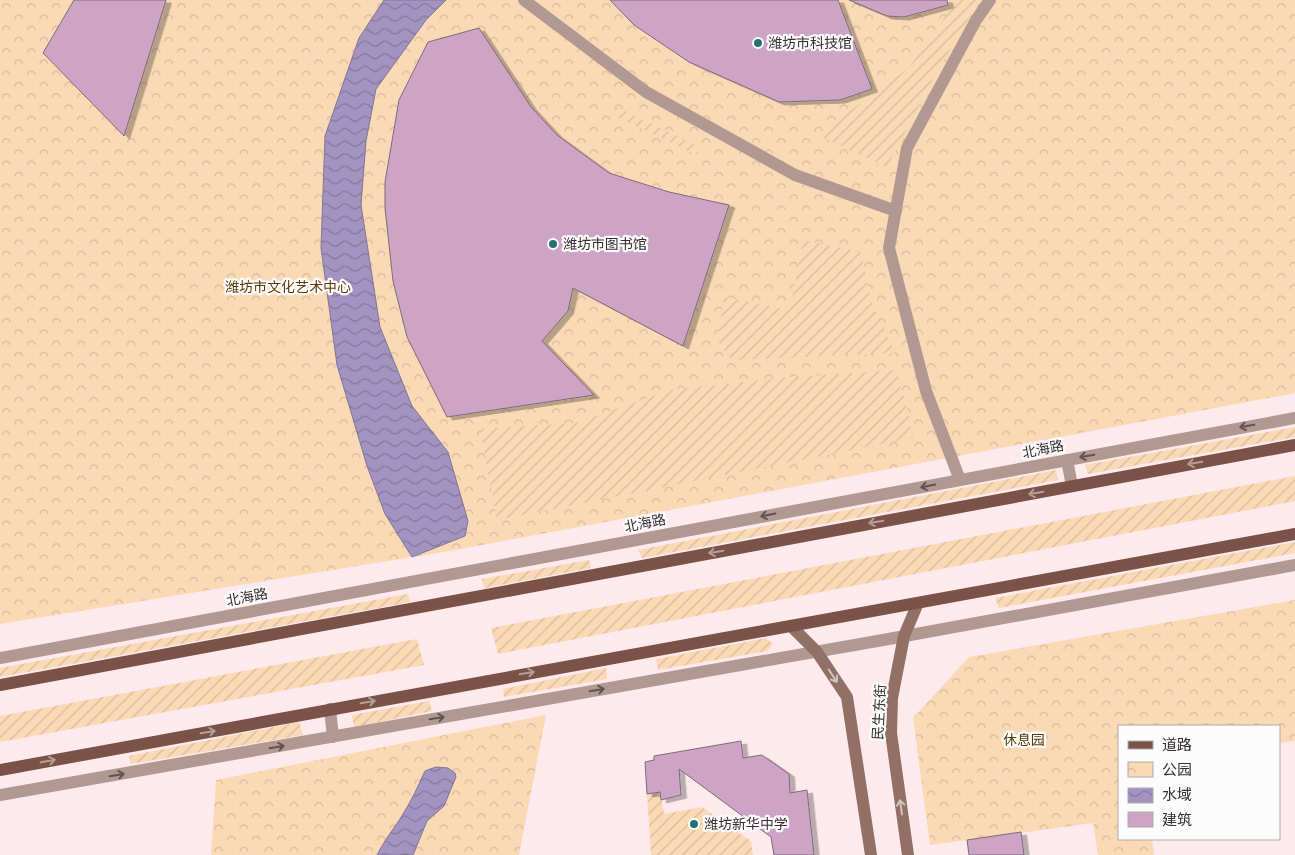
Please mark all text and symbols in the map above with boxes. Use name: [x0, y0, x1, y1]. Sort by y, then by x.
place label: 潍坊市科技馆: [768, 35, 852, 51]
marker: 潍坊市科技馆: [752, 37, 764, 49]
place label: 潍坊市图书馆: [563, 236, 647, 252]
marker: 潍坊市图书馆: [547, 238, 559, 250]
park label: 潍坊市文化艺术中心: [225, 279, 351, 295]
one-way arrow: [1239, 422, 1255, 432]
street label: 北海路: [1021, 437, 1065, 461]
one-way arrow: [1080, 452, 1096, 461]
one-way arrow: [1188, 459, 1204, 469]
one-way arrow: [920, 481, 936, 491]
one-way arrow: [1028, 488, 1044, 498]
street label: 北海路: [623, 511, 667, 535]
one-way arrow: [760, 511, 776, 521]
one-way arrow: [868, 518, 884, 528]
one-way arrow: [708, 548, 724, 557]
street label: 北海路: [225, 585, 269, 609]
one-way arrow: [519, 668, 535, 678]
one-way arrow: [828, 669, 839, 683]
street label: 民生东街: [870, 684, 888, 740]
one-way arrow: [589, 685, 605, 695]
one-way arrow: [359, 697, 375, 707]
one-way arrow: [429, 713, 445, 723]
legend: [1118, 725, 1280, 840]
one-way arrow: [199, 726, 215, 736]
park label: 休息园: [1003, 732, 1045, 748]
text: 道路: [1162, 736, 1192, 754]
one-way arrow: [269, 741, 285, 751]
one-way arrow: [40, 756, 56, 766]
text: 公园: [1162, 761, 1192, 779]
one-way arrow: [109, 769, 125, 779]
text: 水域: [1162, 786, 1192, 804]
one-way arrow: [896, 799, 906, 815]
text: 建筑: [1162, 811, 1192, 829]
place label: 潍坊新华中学: [704, 816, 788, 832]
marker: 潍坊新华中学: [688, 818, 700, 830]

